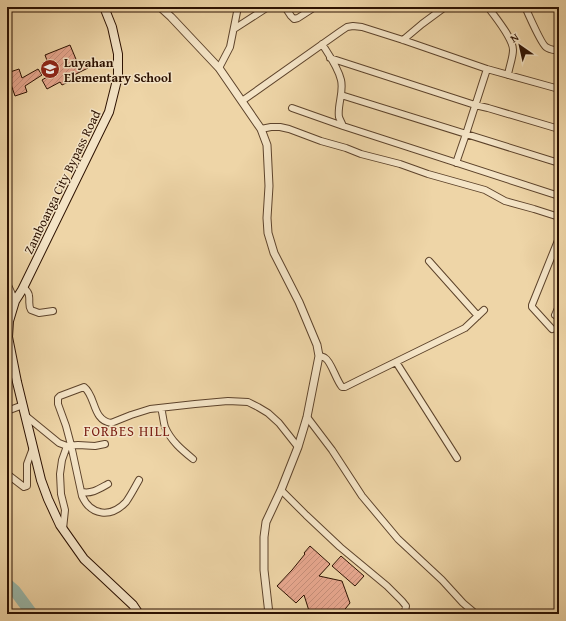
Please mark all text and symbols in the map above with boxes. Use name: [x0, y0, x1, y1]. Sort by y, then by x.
north arrow: [500, 26, 540, 66]
text: N: [507, 29, 522, 46]
place label: Luyahan Elementary School: [64, 53, 172, 87]
school or university icon: Luyahan Elementary School: [39, 58, 61, 80]
street label: Zamboanga City Bypass Road: [19, 107, 105, 257]
district label: FORBES HILL: [84, 421, 170, 441]

